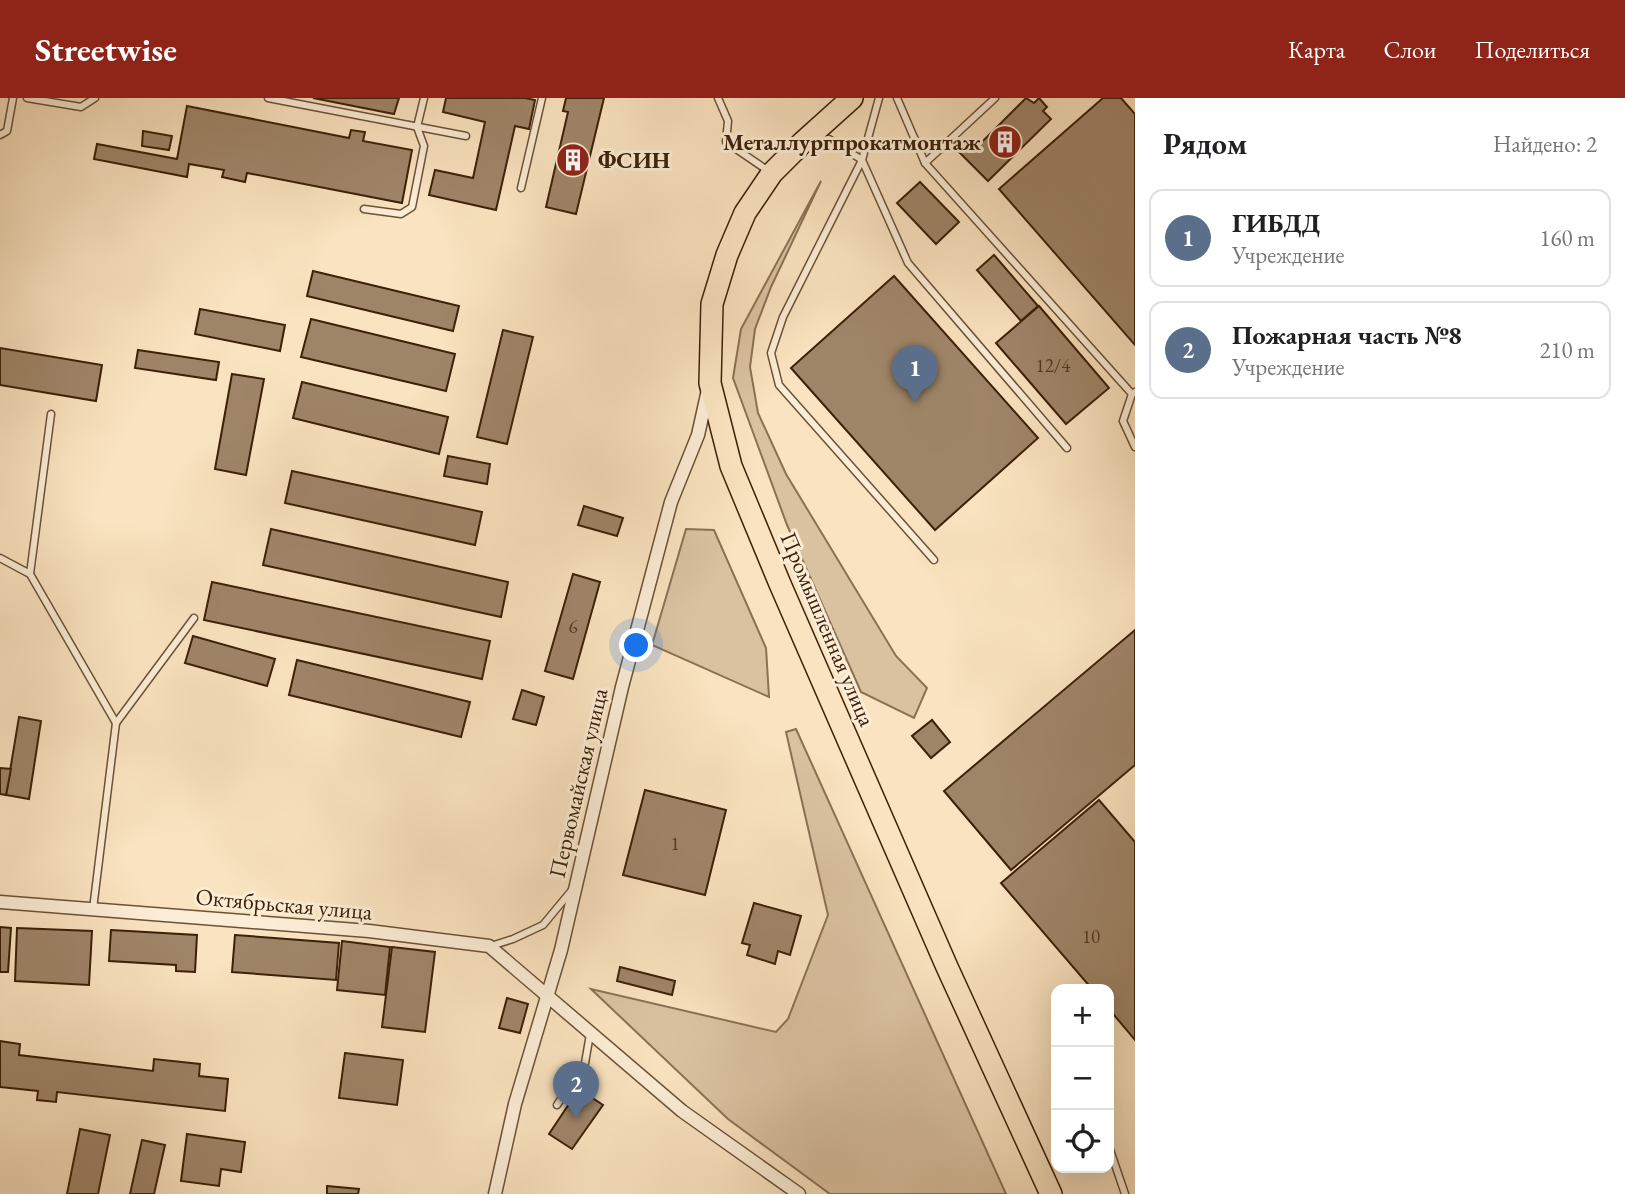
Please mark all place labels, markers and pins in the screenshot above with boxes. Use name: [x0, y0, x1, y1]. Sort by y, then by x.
building icon: Металлургпрокатмонтаж: [986, 123, 1024, 161]
place label: Металлургпрокатмонтаж: [723, 127, 982, 157]
building icon: ФСИН: [554, 141, 592, 179]
place label: ФСИН: [598, 145, 670, 175]
pin: 1: [892, 345, 938, 403]
pin: 2: [553, 1061, 599, 1119]

